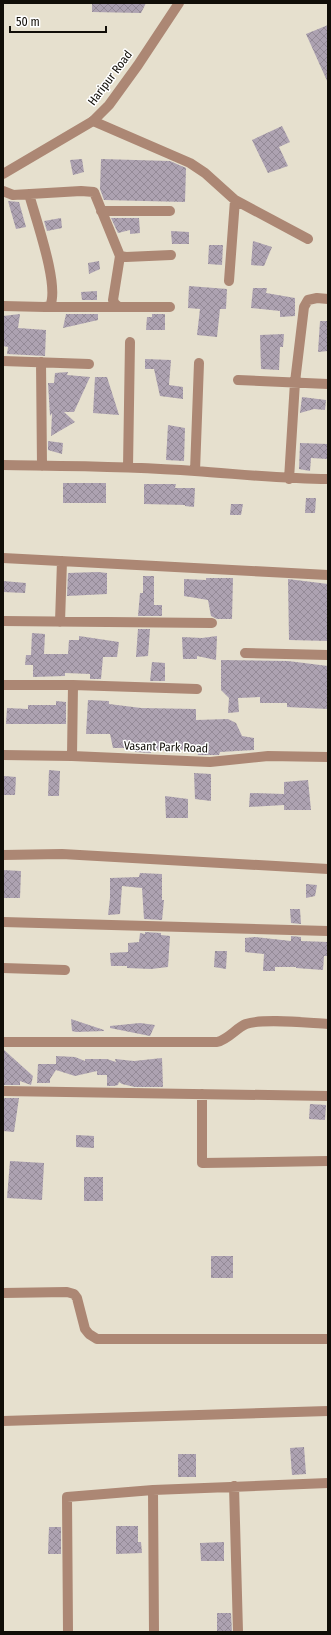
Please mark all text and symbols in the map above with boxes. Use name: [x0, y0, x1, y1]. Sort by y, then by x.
scale bar: [10, 8, 106, 34]
text: 50 m: [16, 15, 40, 29]
street label: Haripur Road: [85, 48, 135, 108]
street label: Vasant Park Road: [124, 739, 208, 755]

